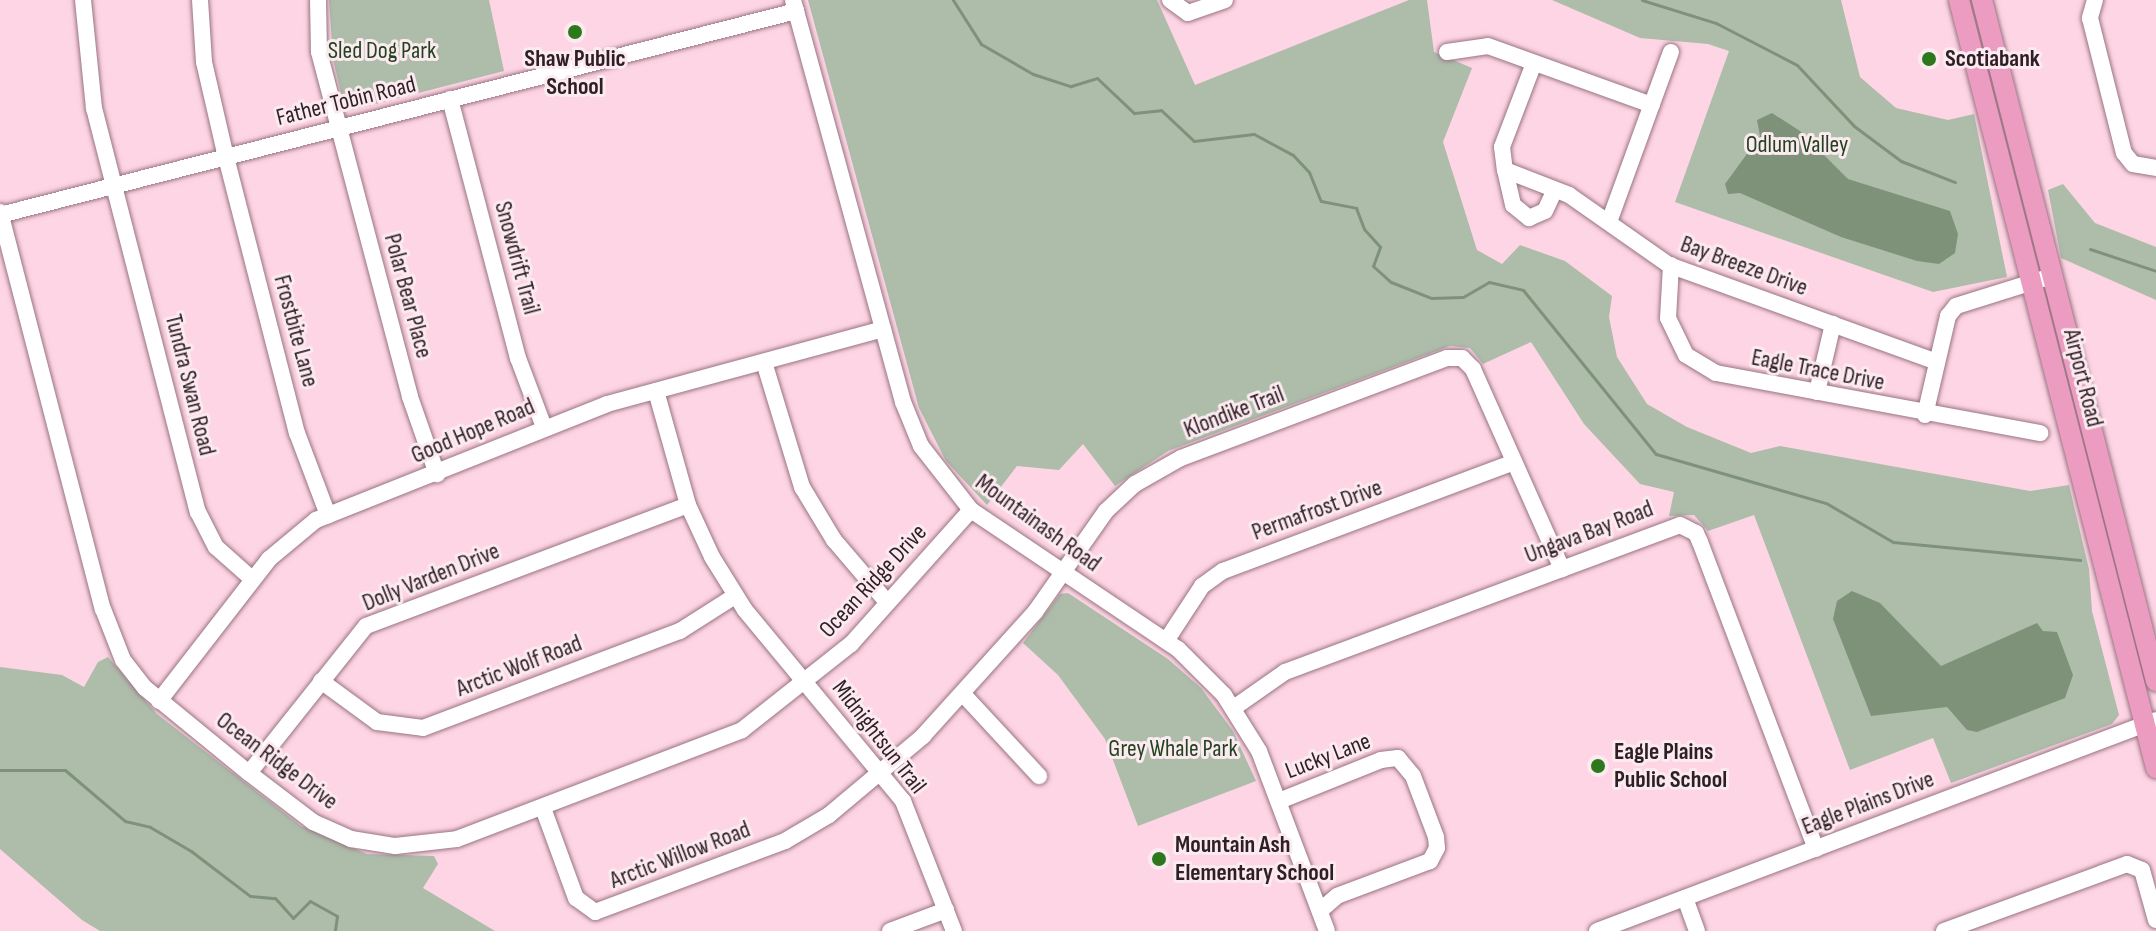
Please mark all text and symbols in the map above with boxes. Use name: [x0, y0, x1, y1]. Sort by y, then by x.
marker: Shaw Public School: [566, 23, 584, 41]
park label: Sled Dog Park: [328, 37, 436, 65]
place label: Shaw Public School: [524, 45, 626, 101]
place label: Scotiabank: [1945, 45, 2040, 73]
marker: Scotiabank: [1920, 50, 1938, 68]
street label: Father Tobin Road: [273, 70, 419, 132]
park label: Odlum Valley: [1746, 131, 1848, 159]
street label: Snowdrift Trail: [488, 198, 546, 318]
street label: Bay Breeze Drive: [1677, 230, 1811, 302]
street label: Polar Bear Place: [378, 231, 438, 361]
street label: Frostbite Lane: [267, 272, 325, 390]
street label: Tundra Swan Road: [159, 311, 221, 459]
street label: Airport Road: [2057, 326, 2109, 430]
street label: Eagle Trace Drive: [1749, 343, 1887, 397]
street label: Klondike Trail: [1180, 380, 1288, 444]
street label: Good Hope Road: [407, 392, 539, 470]
street label: Mountainash Road: [970, 468, 1106, 578]
street label: Permafrost Drive: [1248, 473, 1386, 547]
street label: Ungava Bay Road: [1521, 494, 1657, 570]
street label: Ocean Ridge Drive: [813, 518, 933, 644]
street label: Dolly Varden Drive: [358, 536, 504, 618]
street label: Arctic Wolf Road: [452, 629, 586, 703]
street label: Midnightsun Trail: [826, 675, 932, 799]
street label: Ocean Ridge Drive: [211, 706, 343, 816]
street label: Lucky Lane: [1281, 727, 1375, 785]
park label: Grey Whale Park: [1108, 735, 1238, 763]
place label: Eagle Plains Public School: [1614, 738, 1727, 794]
marker: Eagle Plains Public School: [1589, 757, 1607, 775]
street label: Eagle Plains Drive: [1798, 765, 1938, 841]
street label: Arctic Willow Road: [606, 815, 754, 895]
place label: Mountain Ash Elementary School: [1175, 831, 1334, 887]
marker: Mountain Ash Elementary School: [1150, 850, 1168, 868]

